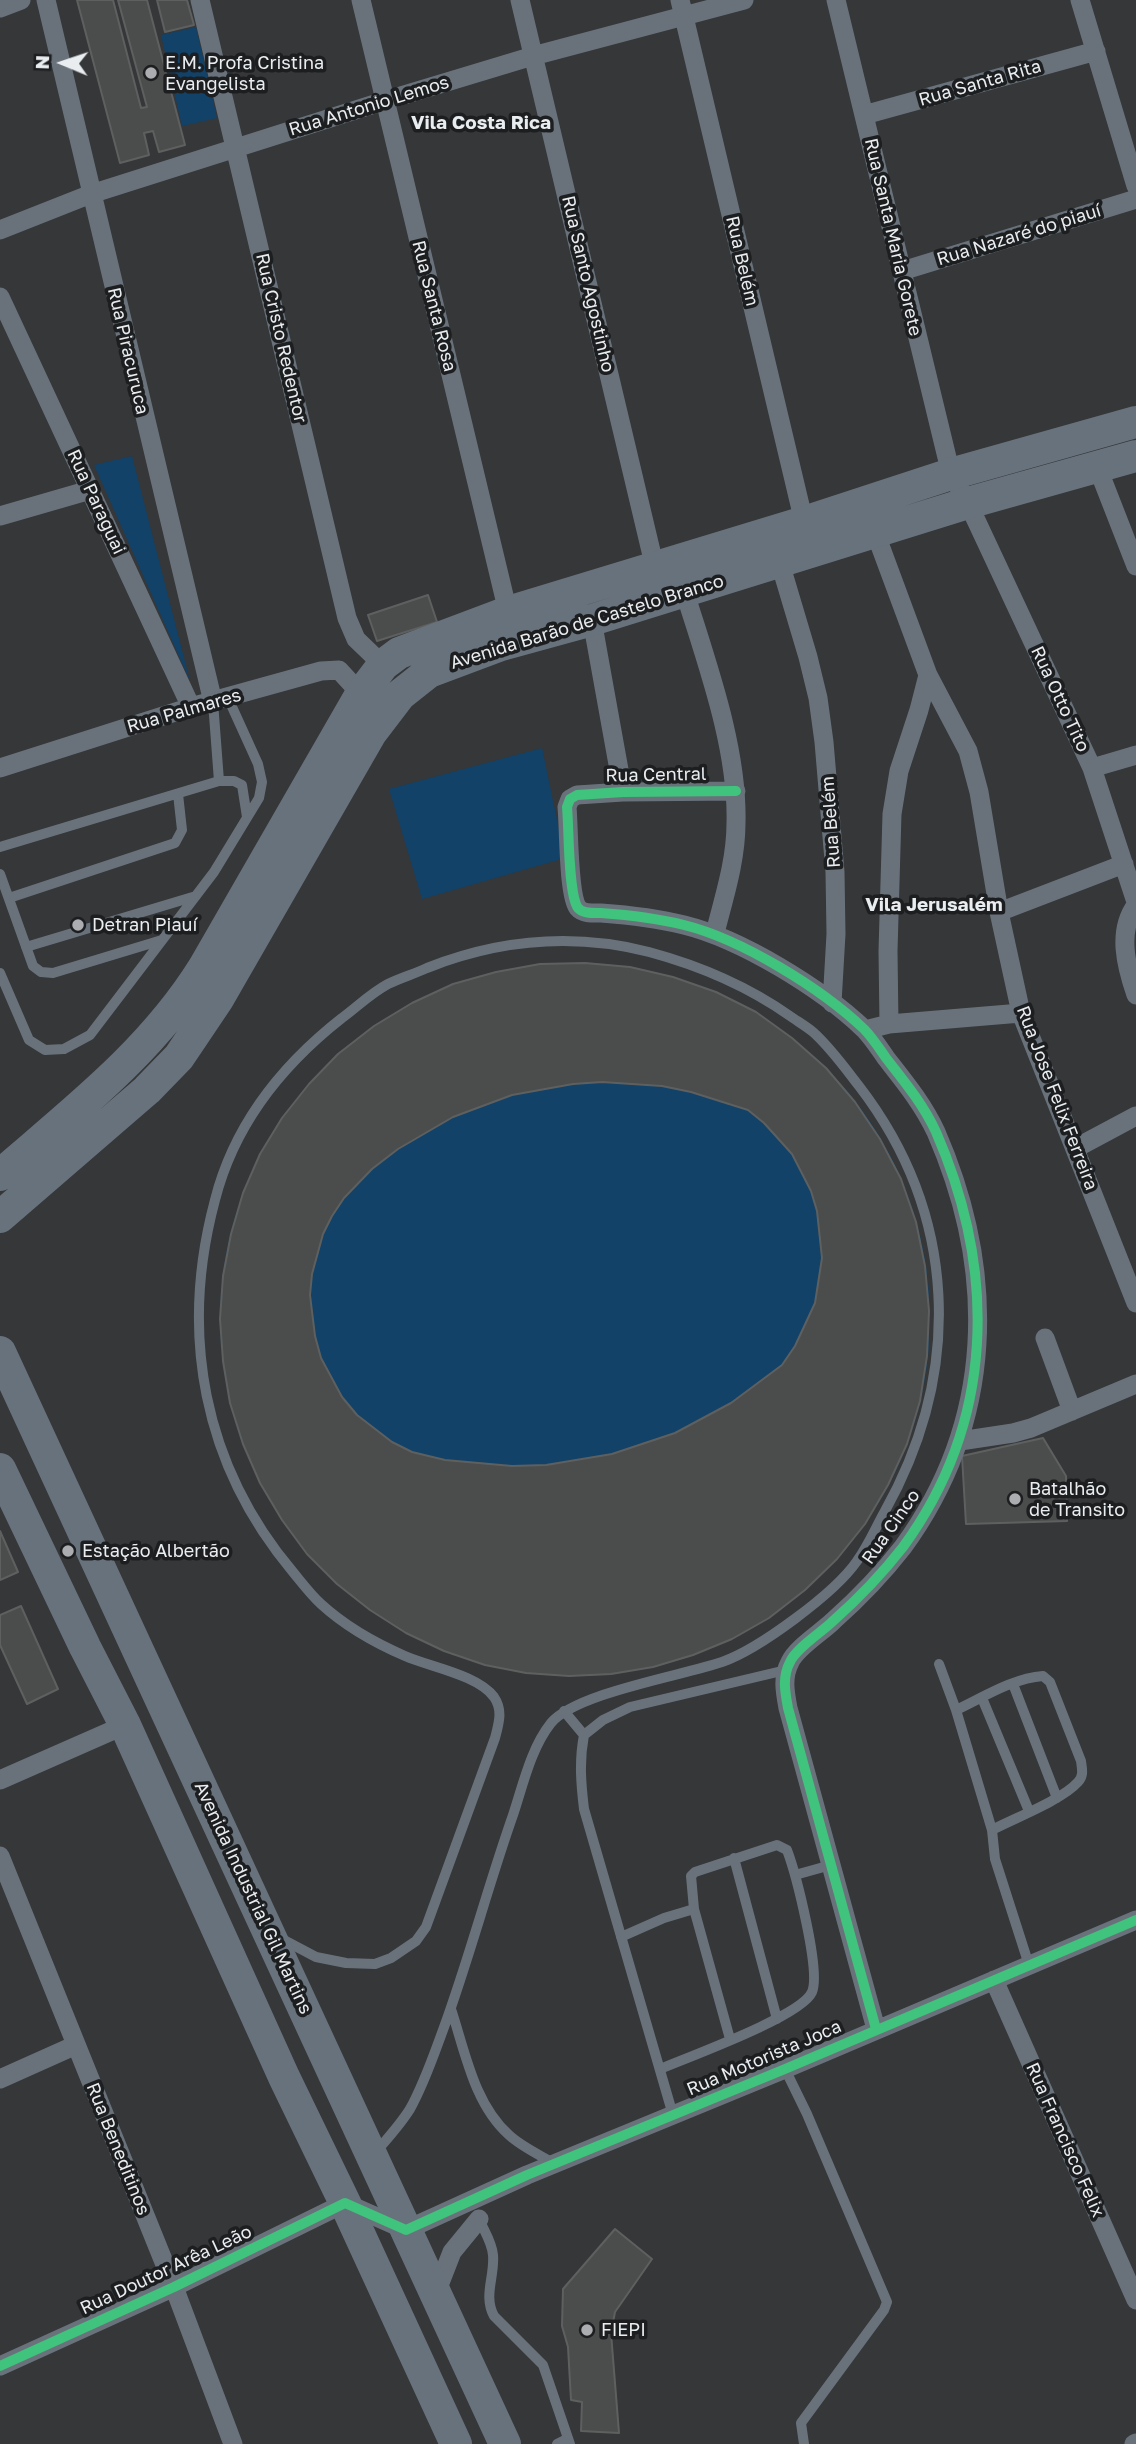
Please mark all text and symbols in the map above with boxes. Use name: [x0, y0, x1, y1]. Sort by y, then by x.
north arrow: [28, 28, 98, 98]
place label: E.M. Profª Cristina Evangelista: [165, 52, 324, 94]
text: N: [30, 55, 53, 70]
street label: Rua Santa Rita: [916, 55, 1044, 111]
marker: E.M. Profª Cristina Evangelista: [143, 65, 159, 81]
street label: Rua Antonio Lemos: [286, 71, 452, 141]
district label: Vila Costa Rica: [411, 112, 551, 134]
street label: Rua Santa Maria Gorete: [860, 136, 926, 338]
street label: Rua Santo Agostinho: [557, 194, 619, 374]
street label: Rua Nazaré do piauí: [934, 200, 1104, 270]
street label: Rua Belém: [721, 214, 763, 308]
street label: Rua Santa Rosa: [407, 238, 461, 374]
street label: Rua Cristo Redentor: [251, 251, 311, 425]
street label: Rua Piracuruca: [103, 285, 153, 417]
street label: Rua Paraguai: [62, 446, 130, 558]
street label: Avenida Barão de Castelo Branco: [448, 570, 726, 674]
street label: Rua Otto Tito: [1026, 643, 1094, 755]
street label: Rua Palmares: [124, 684, 244, 738]
street label: Rua Central: [605, 763, 707, 787]
street label: Rua Belém: [817, 775, 845, 869]
district label: Vila Jerusalém: [865, 894, 1003, 916]
place label: Detran Piauí: [92, 914, 197, 936]
marker: Detran Piauí: [70, 917, 86, 933]
street label: Rua Jose Felix Ferreira: [1012, 1003, 1102, 1193]
place label: Batalhão de Transito: [1029, 1478, 1125, 1520]
street label: Rua Cinco: [857, 1486, 925, 1568]
marker: Batalhão de Transito: [1007, 1491, 1023, 1507]
place label: Estação Albertão: [82, 1540, 230, 1562]
marker: Estação Albertão: [60, 1543, 76, 1559]
street label: Avenida Industrial Gil Martins: [190, 1778, 316, 2018]
street label: Rua Motorista Joca: [683, 2016, 845, 2100]
street label: Rua Francisco Felix: [1021, 2059, 1109, 2221]
street label: Rua Beneditinos: [82, 2080, 154, 2218]
street label: Rua Doutor Arêa Leão: [77, 2221, 255, 2319]
place label: FIEPI: [601, 2319, 646, 2341]
marker: FIEPI: [579, 2322, 595, 2338]

